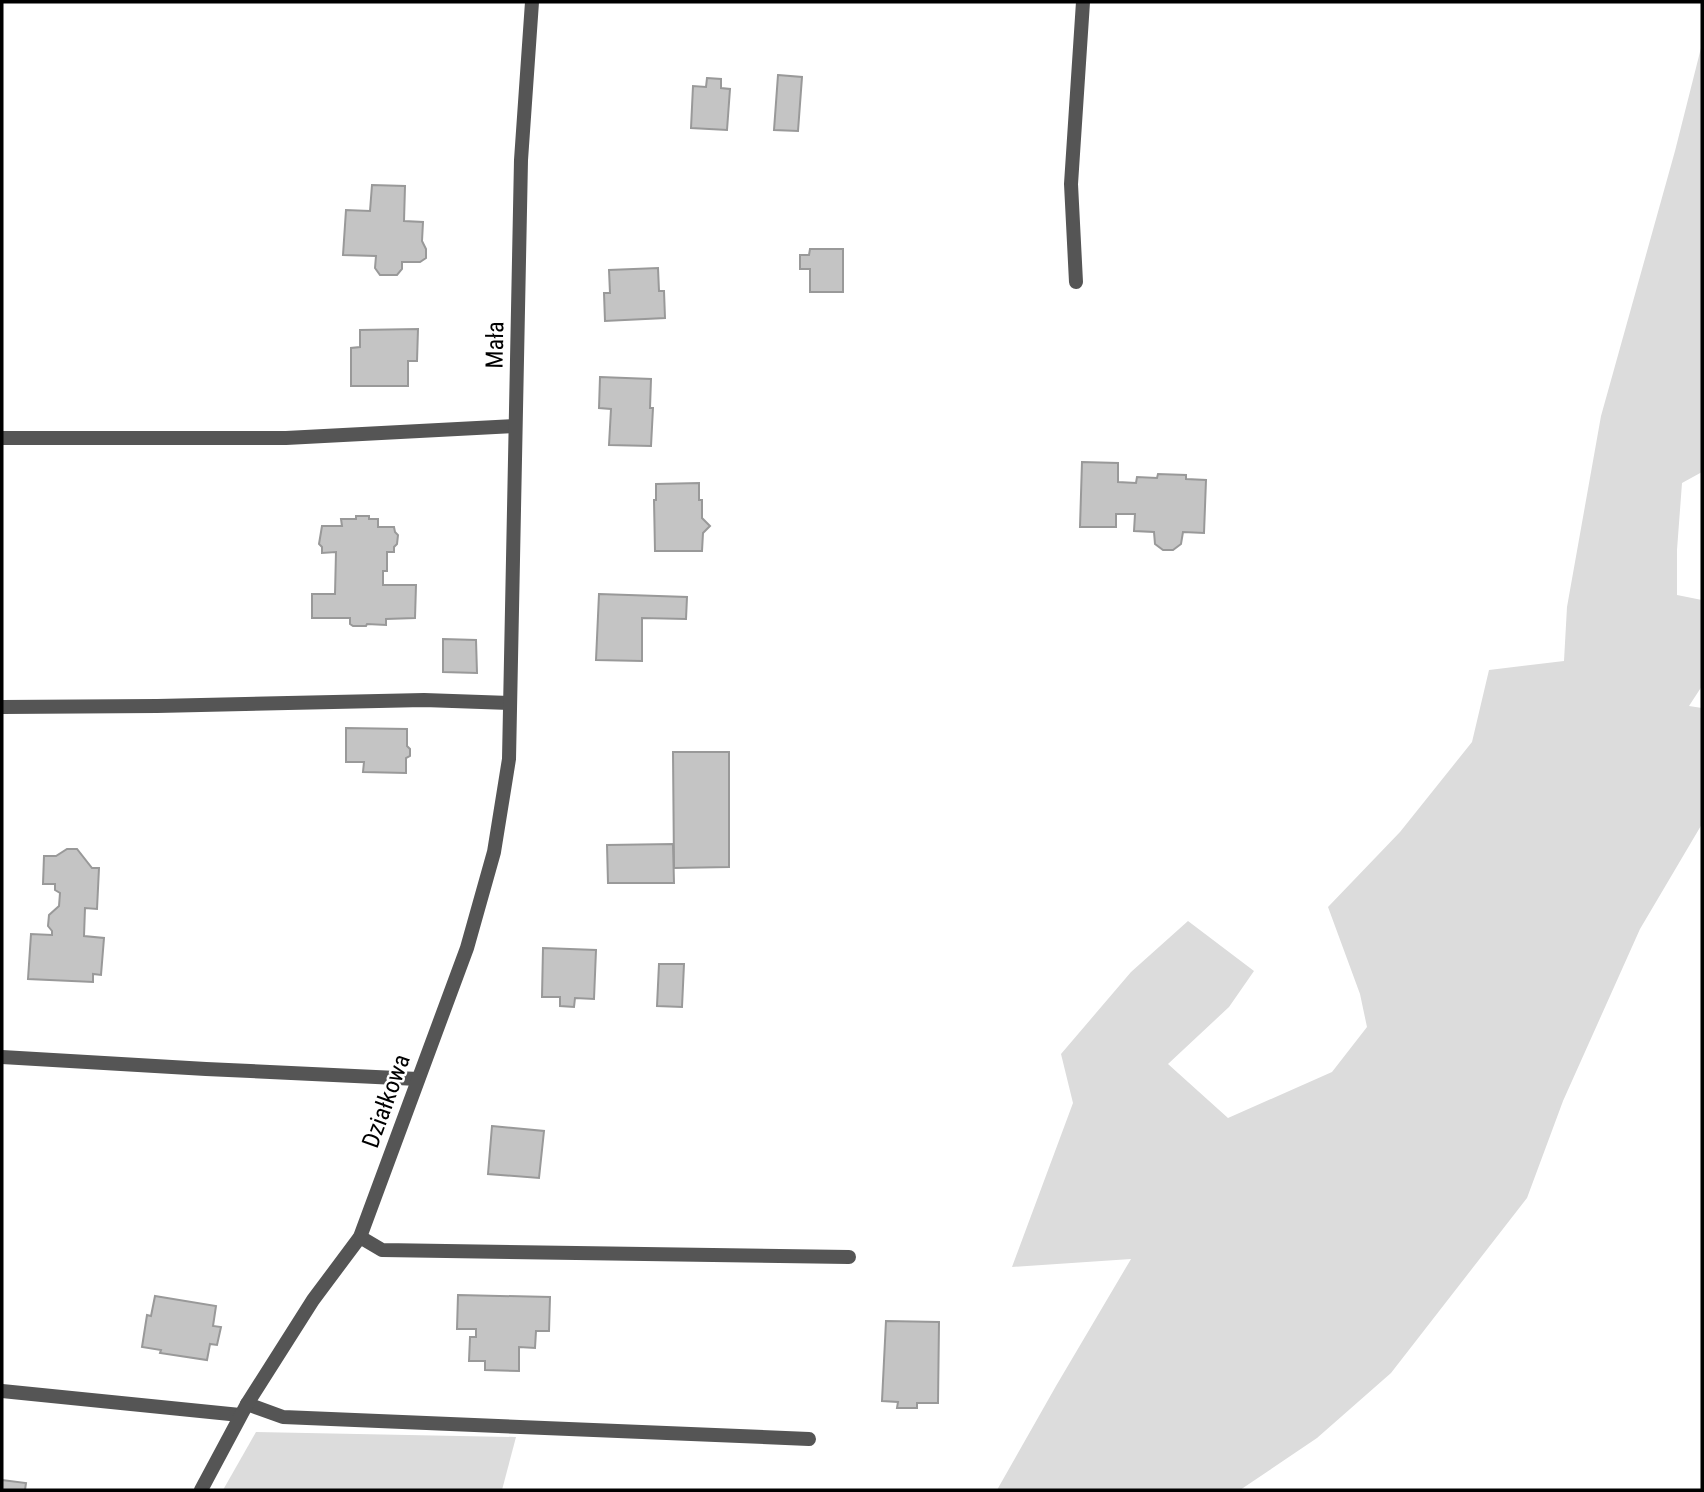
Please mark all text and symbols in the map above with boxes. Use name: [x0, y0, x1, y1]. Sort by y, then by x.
street label: Mała: [481, 321, 509, 369]
street label: Działkowa: [356, 1051, 416, 1151]

